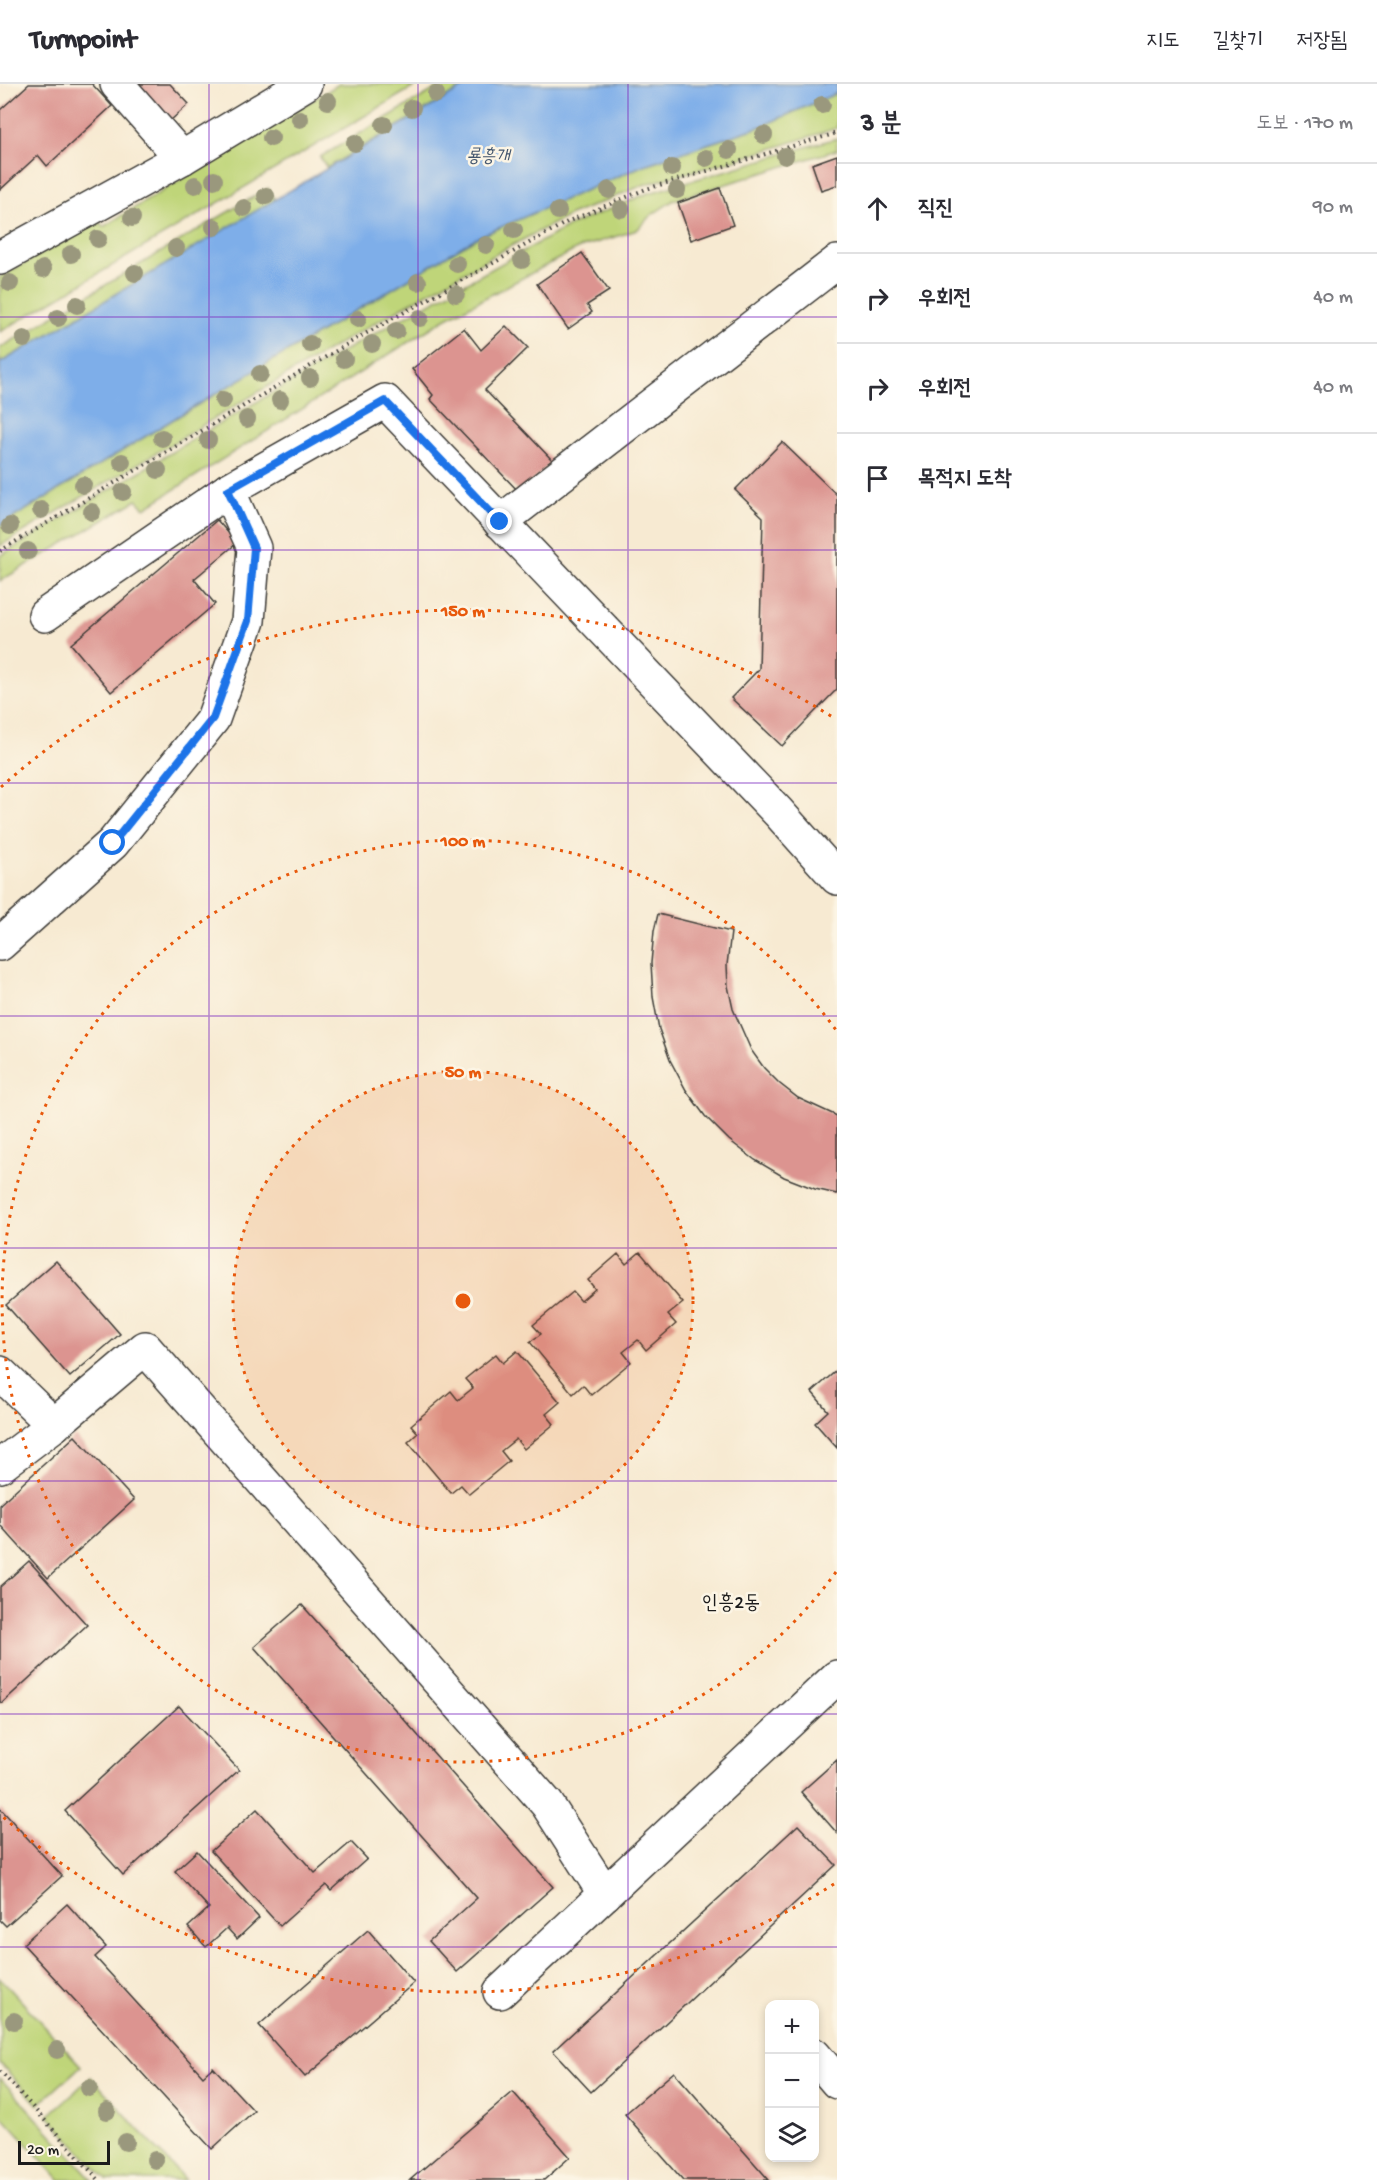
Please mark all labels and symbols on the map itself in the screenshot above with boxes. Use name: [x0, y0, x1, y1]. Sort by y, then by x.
water label: 룡흥개: [466, 146, 512, 168]
route end: [486, 508, 512, 534]
text: 150 m: [440, 602, 485, 623]
route start: [99, 829, 125, 855]
text: 100 m: [440, 832, 486, 853]
text: 50 m: [445, 1063, 482, 1084]
centre of rings: [453, 1291, 473, 1311]
district label: 인흥2동: [702, 1592, 760, 1616]
scale bar: [18, 2138, 110, 2166]

